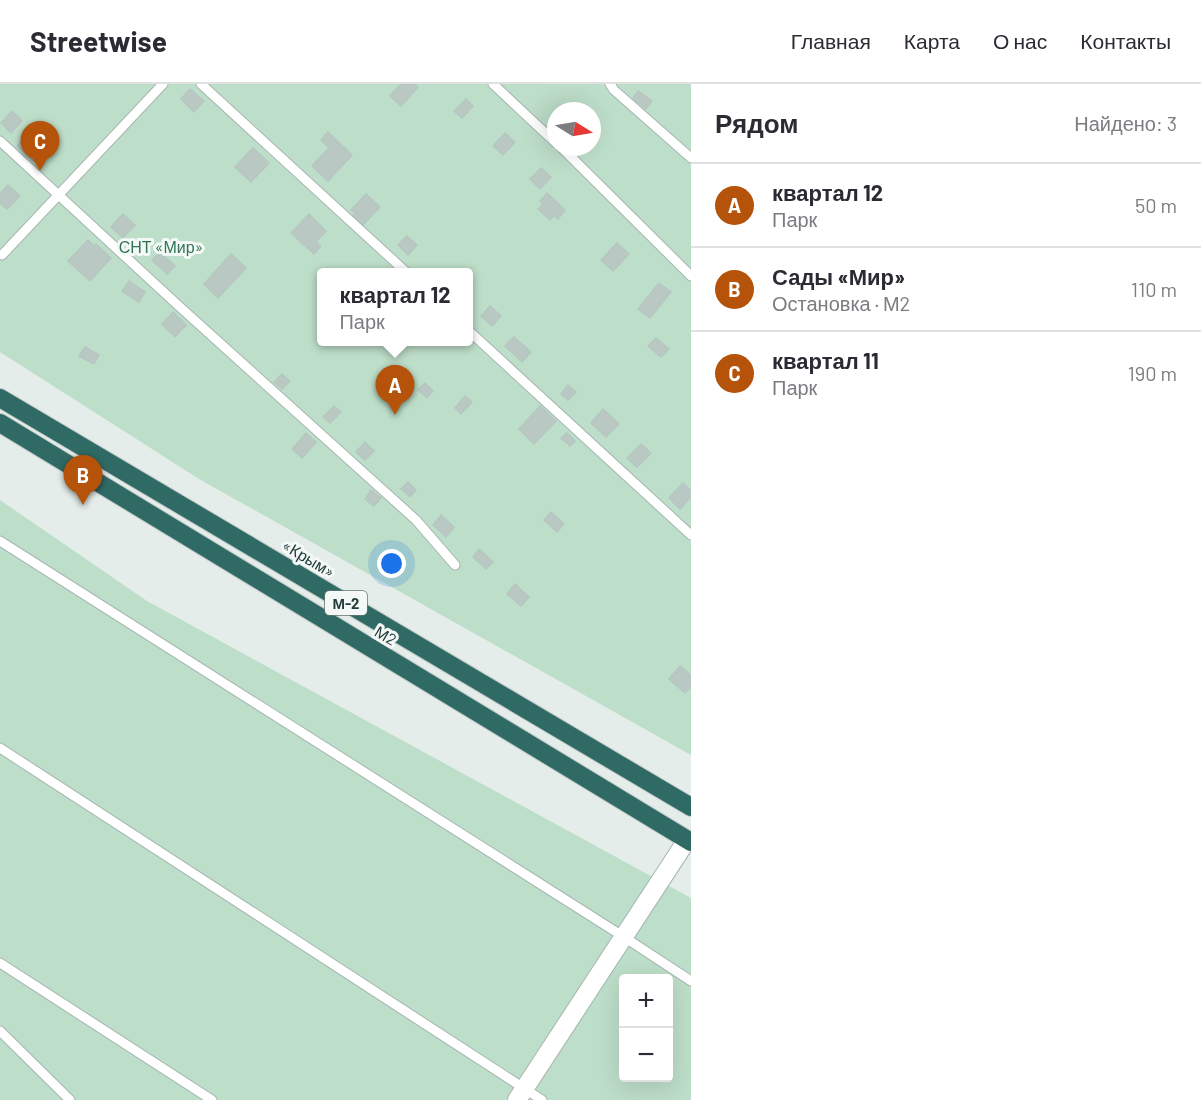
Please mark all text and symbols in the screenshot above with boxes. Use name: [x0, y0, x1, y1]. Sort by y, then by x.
text: Streetwise: [30, 24, 167, 58]
text: Главная: [791, 28, 871, 53]
text: Карта: [904, 28, 960, 53]
text: О нас: [993, 28, 1047, 53]
text: Контакты: [1080, 28, 1171, 53]
north arrow: [547, 102, 601, 156]
text: Рядом: [715, 107, 798, 138]
text: Найдено: 3: [1074, 111, 1177, 135]
pin: C: [20, 122, 60, 171]
text: квартал 12: [772, 179, 883, 205]
text: A: [728, 193, 741, 217]
text: 50 m: [1135, 193, 1177, 217]
text: Парк: [772, 207, 817, 231]
park label: СНТ «Мир»: [119, 237, 203, 256]
text: Сады «Мир»: [772, 263, 905, 289]
popup: [317, 268, 473, 346]
text: B: [728, 277, 741, 301]
text: 110 m: [1131, 277, 1177, 301]
text: квартал 12: [339, 281, 451, 307]
text: Остановка · М2: [772, 291, 910, 315]
text: Парк: [339, 309, 385, 333]
text: квартал 11: [772, 347, 879, 373]
text: C: [728, 361, 741, 385]
text: 190 m: [1128, 361, 1177, 385]
pin: A: [376, 366, 414, 415]
text: Парк: [772, 375, 817, 399]
pin: B: [64, 456, 103, 505]
street label: «Крым»: [279, 535, 339, 581]
your location: [377, 549, 406, 578]
road number: М-2: [325, 591, 367, 615]
street label: М2: [372, 621, 400, 649]
map controls: [619, 974, 673, 1082]
button: +: [619, 974, 673, 1028]
button: −: [619, 1028, 673, 1082]

